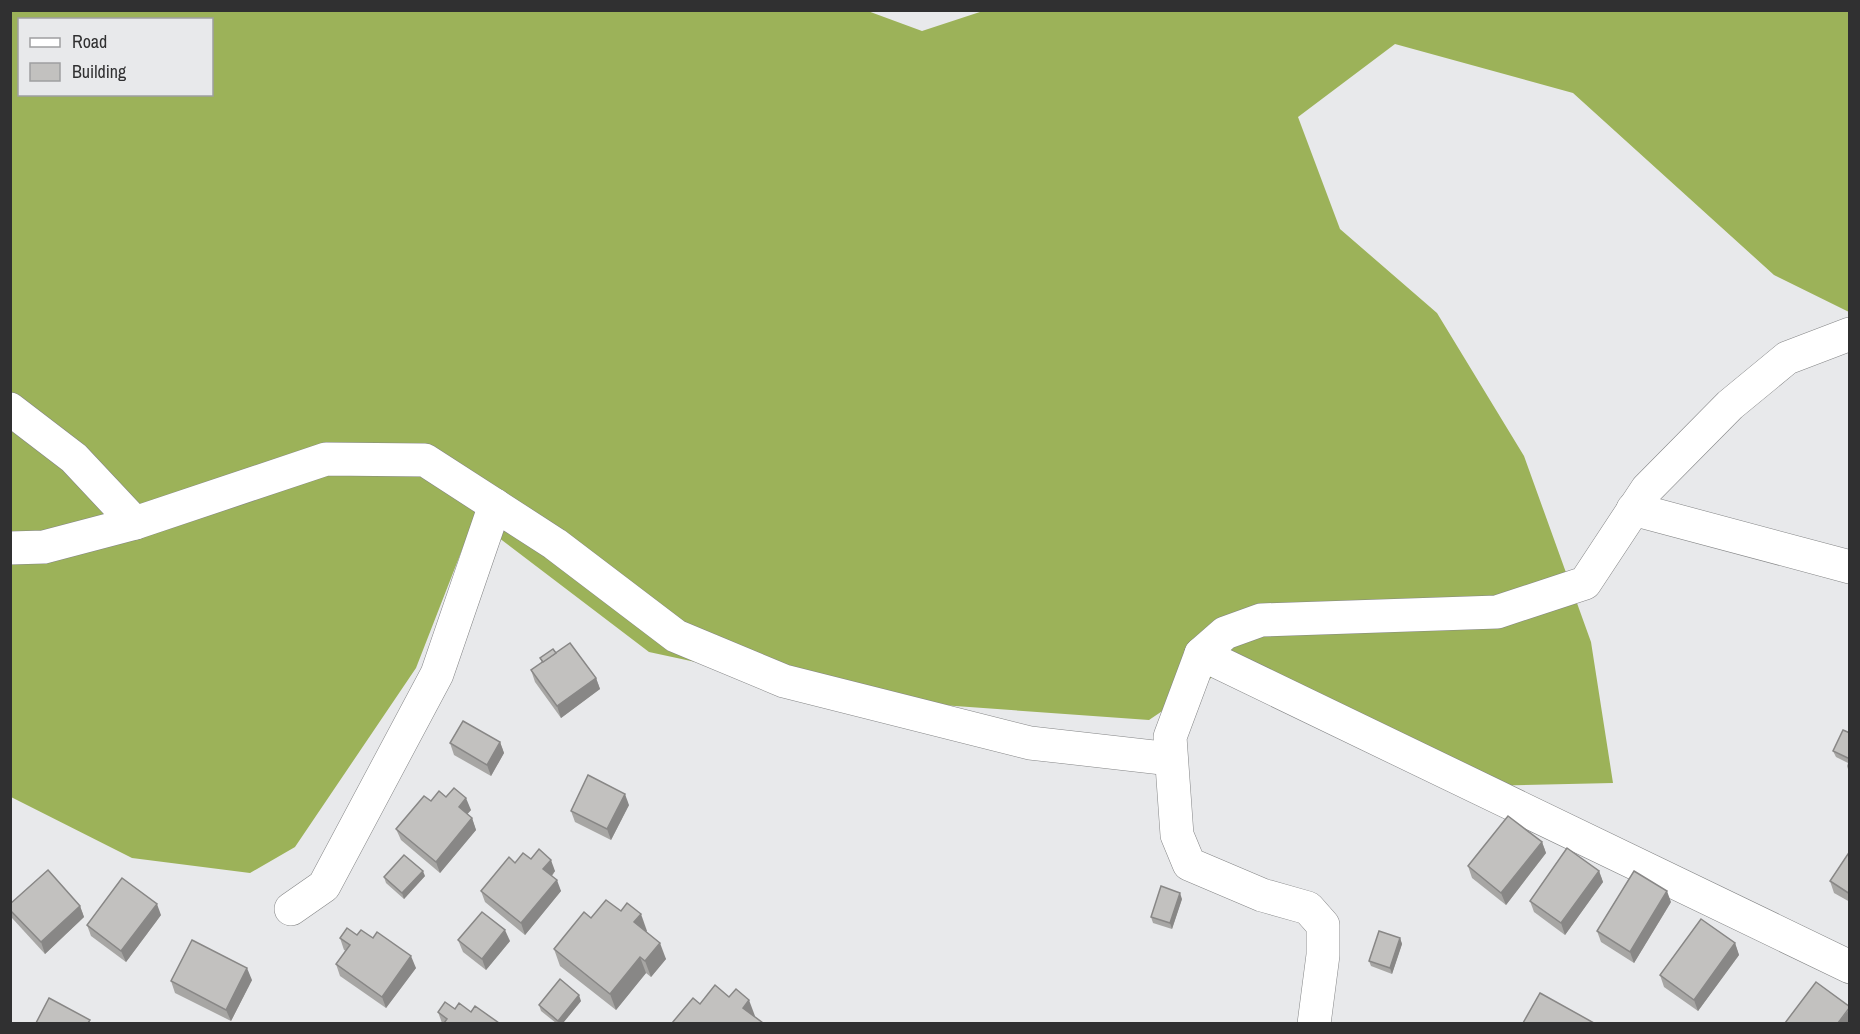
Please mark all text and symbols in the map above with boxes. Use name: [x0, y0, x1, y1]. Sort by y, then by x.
legend: [18, 18, 213, 96]
text: Road: [72, 29, 107, 54]
text: Building: [72, 59, 127, 84]

